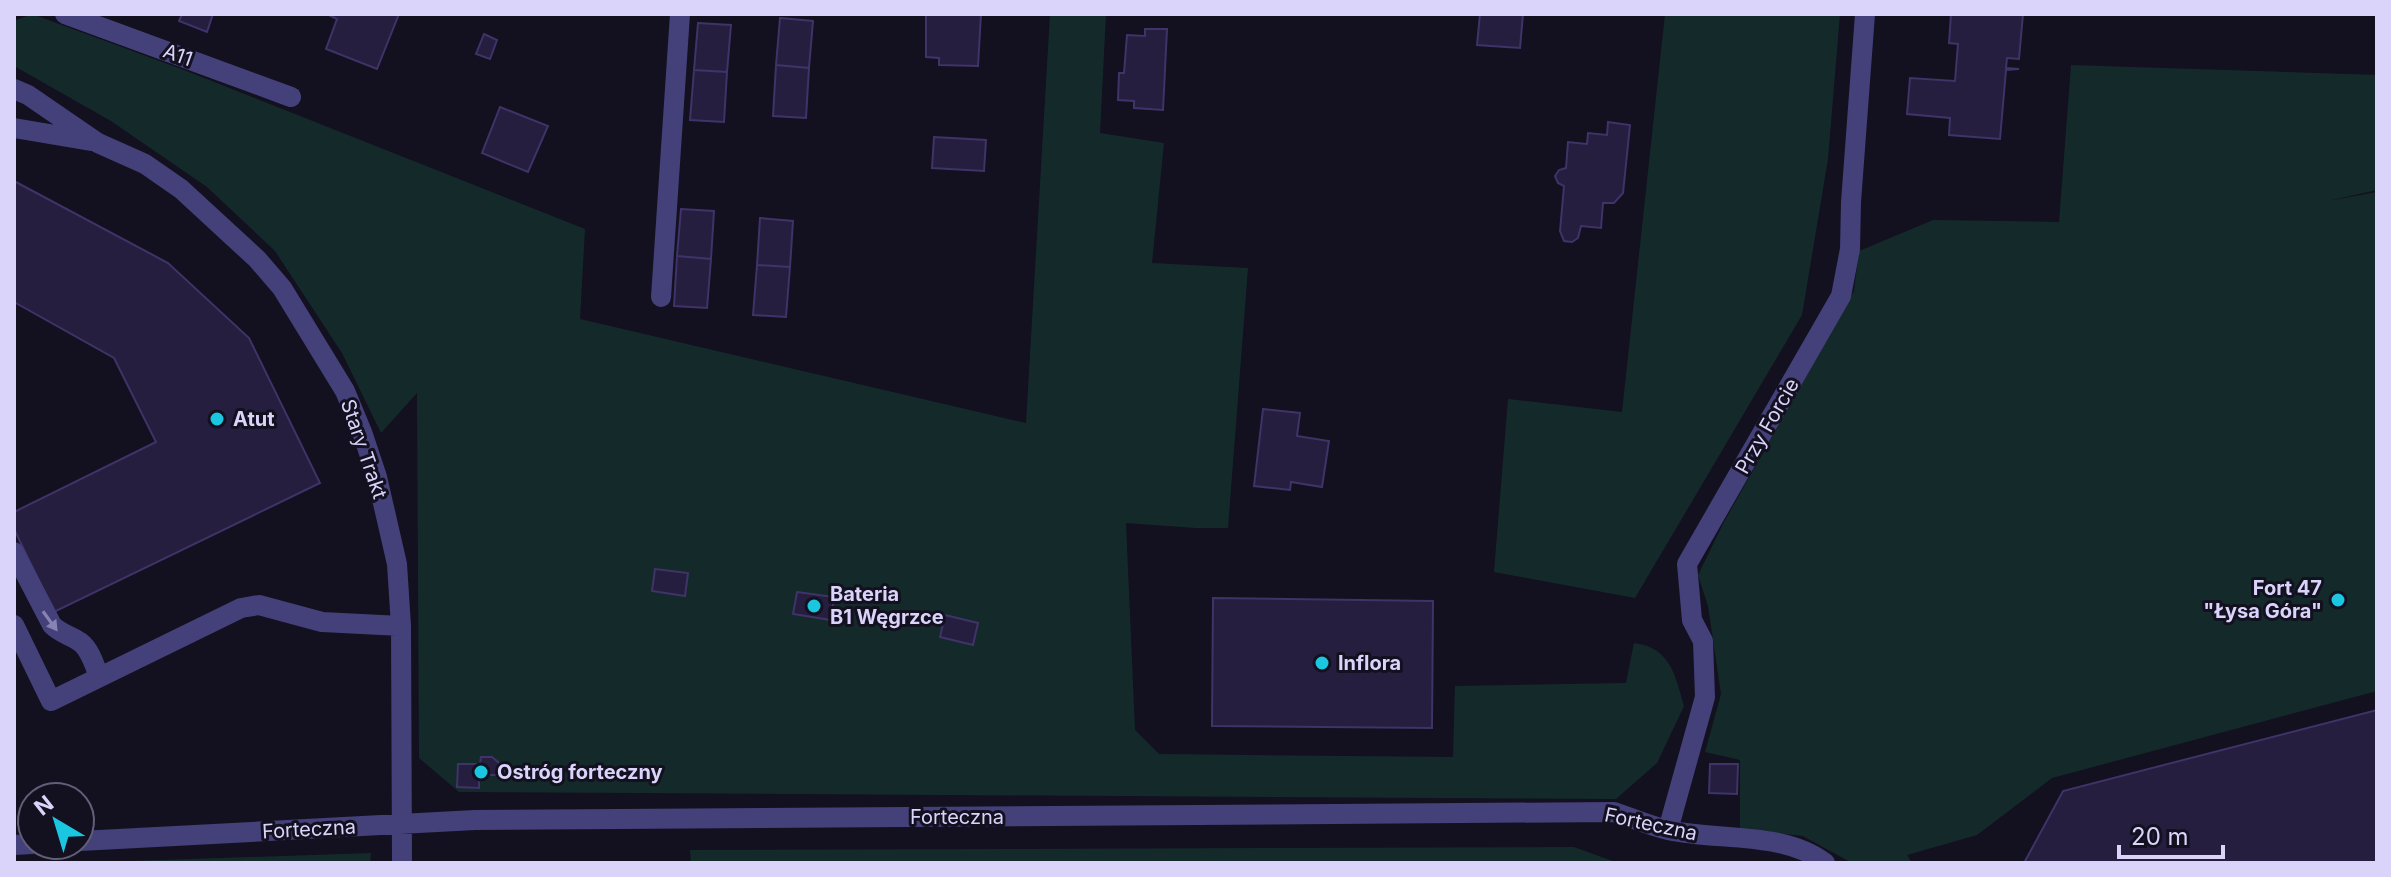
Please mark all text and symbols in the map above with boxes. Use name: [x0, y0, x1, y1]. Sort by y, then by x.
street label: A11: [160, 39, 196, 71]
street label: Przy Forcie: [1730, 374, 1804, 478]
street label: Stary Trakt: [336, 396, 392, 502]
place label: Atut: [233, 407, 274, 431]
marker: Atut: [208, 410, 226, 428]
place label: Fort 47 "Łysa Góra": [2203, 576, 2322, 623]
place label: Bateria B1 Węgrzce: [830, 582, 944, 629]
marker: Fort 47 "Łysa Góra": [2329, 591, 2347, 609]
marker: Bateria B1 Węgrzce: [805, 597, 823, 615]
one-way arrow: [42, 610, 57, 631]
place label: Inflora: [1338, 651, 1401, 675]
marker: Inflora: [1313, 654, 1331, 672]
place label: Ostróg forteczny: [497, 760, 663, 784]
marker: Ostróg forteczny: [472, 763, 490, 781]
north arrow: [16, 781, 96, 861]
text: N: [29, 790, 58, 821]
street label: Forteczna: [1602, 802, 1700, 846]
street label: Forteczna: [910, 805, 1004, 829]
scale bar: [2119, 809, 2223, 859]
street label: Forteczna: [261, 815, 357, 843]
text: 20 m: [2131, 822, 2189, 851]

